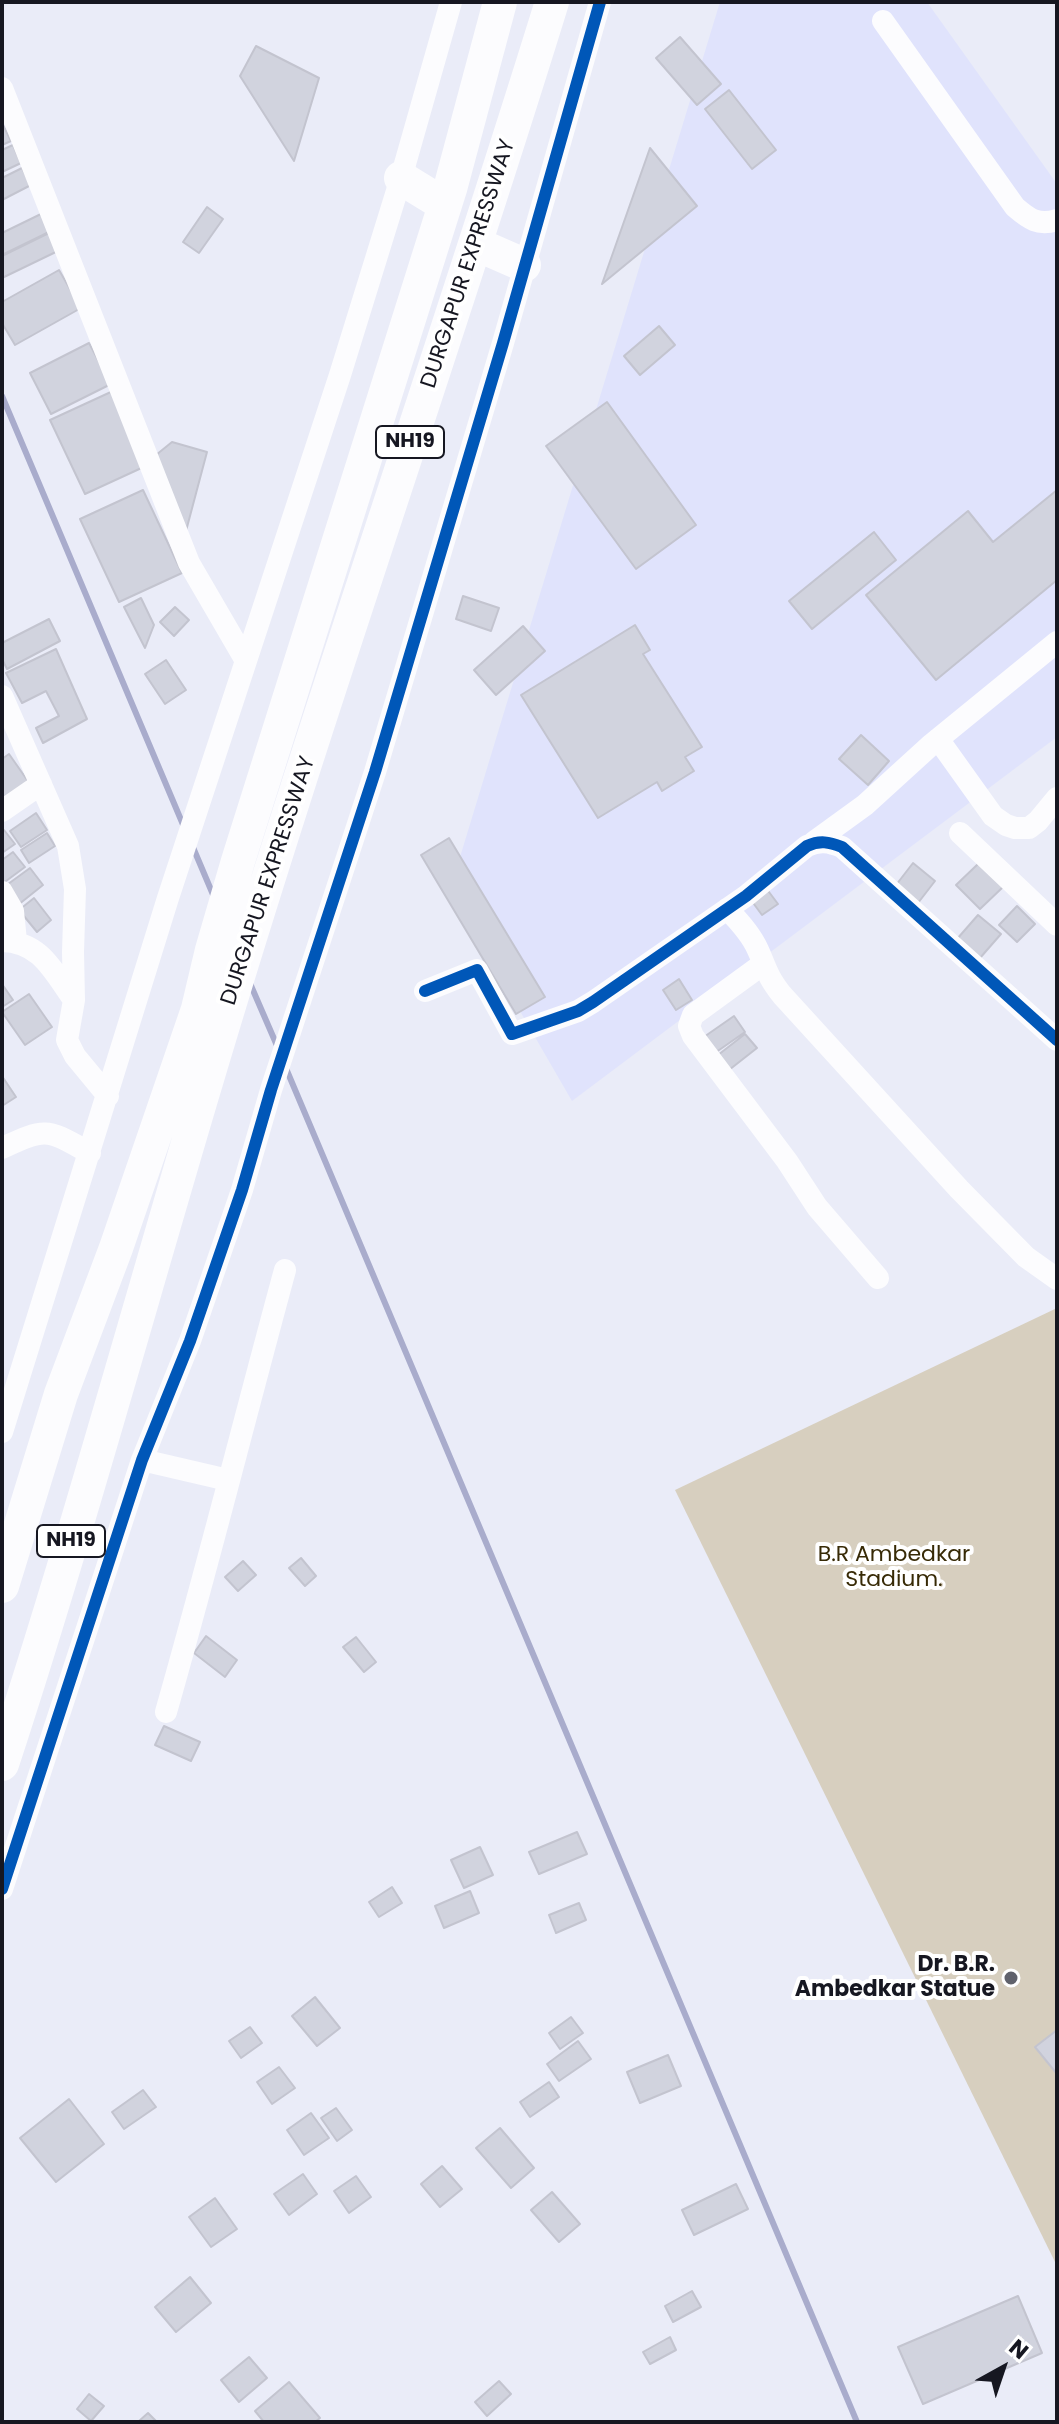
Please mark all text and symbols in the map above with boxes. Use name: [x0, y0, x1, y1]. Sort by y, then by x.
street label: DURGAPUR EXPRESSWAY: [416, 136, 522, 392]
road number: NH19: [376, 426, 444, 458]
street label: DURGAPUR EXPRESSWAY: [216, 753, 322, 1009]
road number: NH19: [37, 1525, 105, 1557]
park label: B.R Ambedkar Stadium.: [818, 1542, 970, 1594]
place label: Dr. B.R. Ambedkar Statue: [795, 1952, 995, 2004]
marker: Dr. B.R. Ambedkar Statue: [1002, 1969, 1020, 1987]
north arrow: [963, 2328, 1043, 2408]
text: N: [1002, 2332, 1035, 2366]

